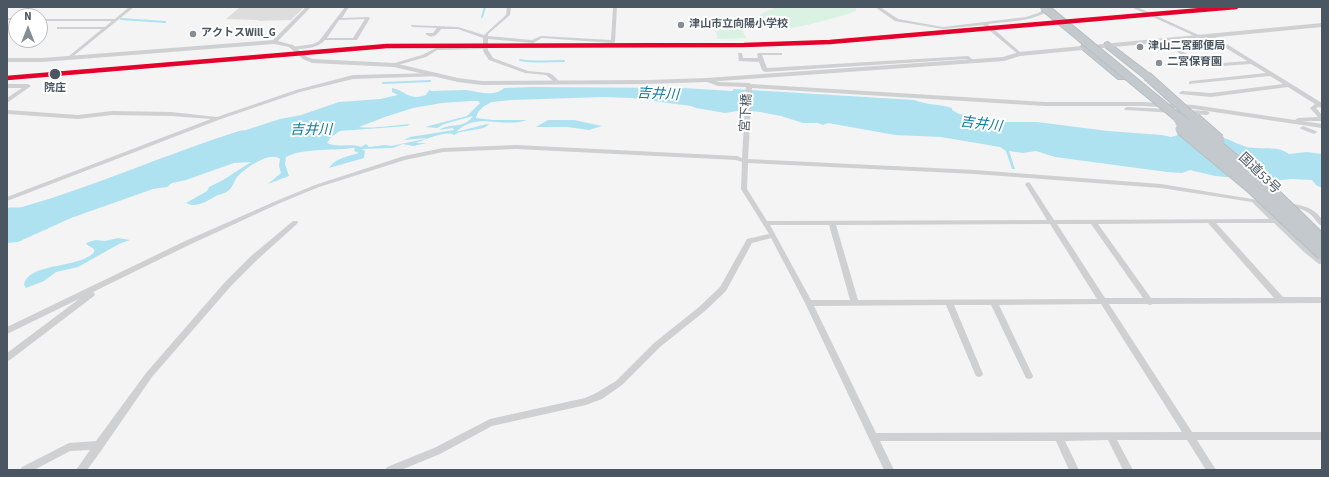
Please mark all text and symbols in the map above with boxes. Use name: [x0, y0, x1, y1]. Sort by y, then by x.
north arrow: [8, 8, 48, 48]
text: N: [24, 9, 32, 24]
place label: 津山市立向陽小学校: [689, 18, 788, 32]
marker: 津山市立向陽小学校: [676, 20, 686, 30]
place label: アクトスWill_G: [201, 27, 276, 41]
marker: アクトスWill_G: [188, 29, 198, 39]
place label: 津山二宮郵便局: [1148, 40, 1225, 54]
marker: 津山二宮郵便局: [1135, 42, 1145, 52]
place label: 二宮保育園: [1167, 56, 1222, 70]
marker: 二宮保育園: [1154, 58, 1164, 68]
marker: 院庄: [48, 67, 62, 81]
place label: 院庄: [44, 82, 66, 96]
water label: 吉井川: [637, 86, 679, 104]
street label: 宮下橋: [738, 93, 756, 133]
water label: 吉井川: [959, 114, 1003, 136]
water label: 吉井川: [290, 123, 332, 139]
street label: 国道53号: [1235, 150, 1283, 198]

